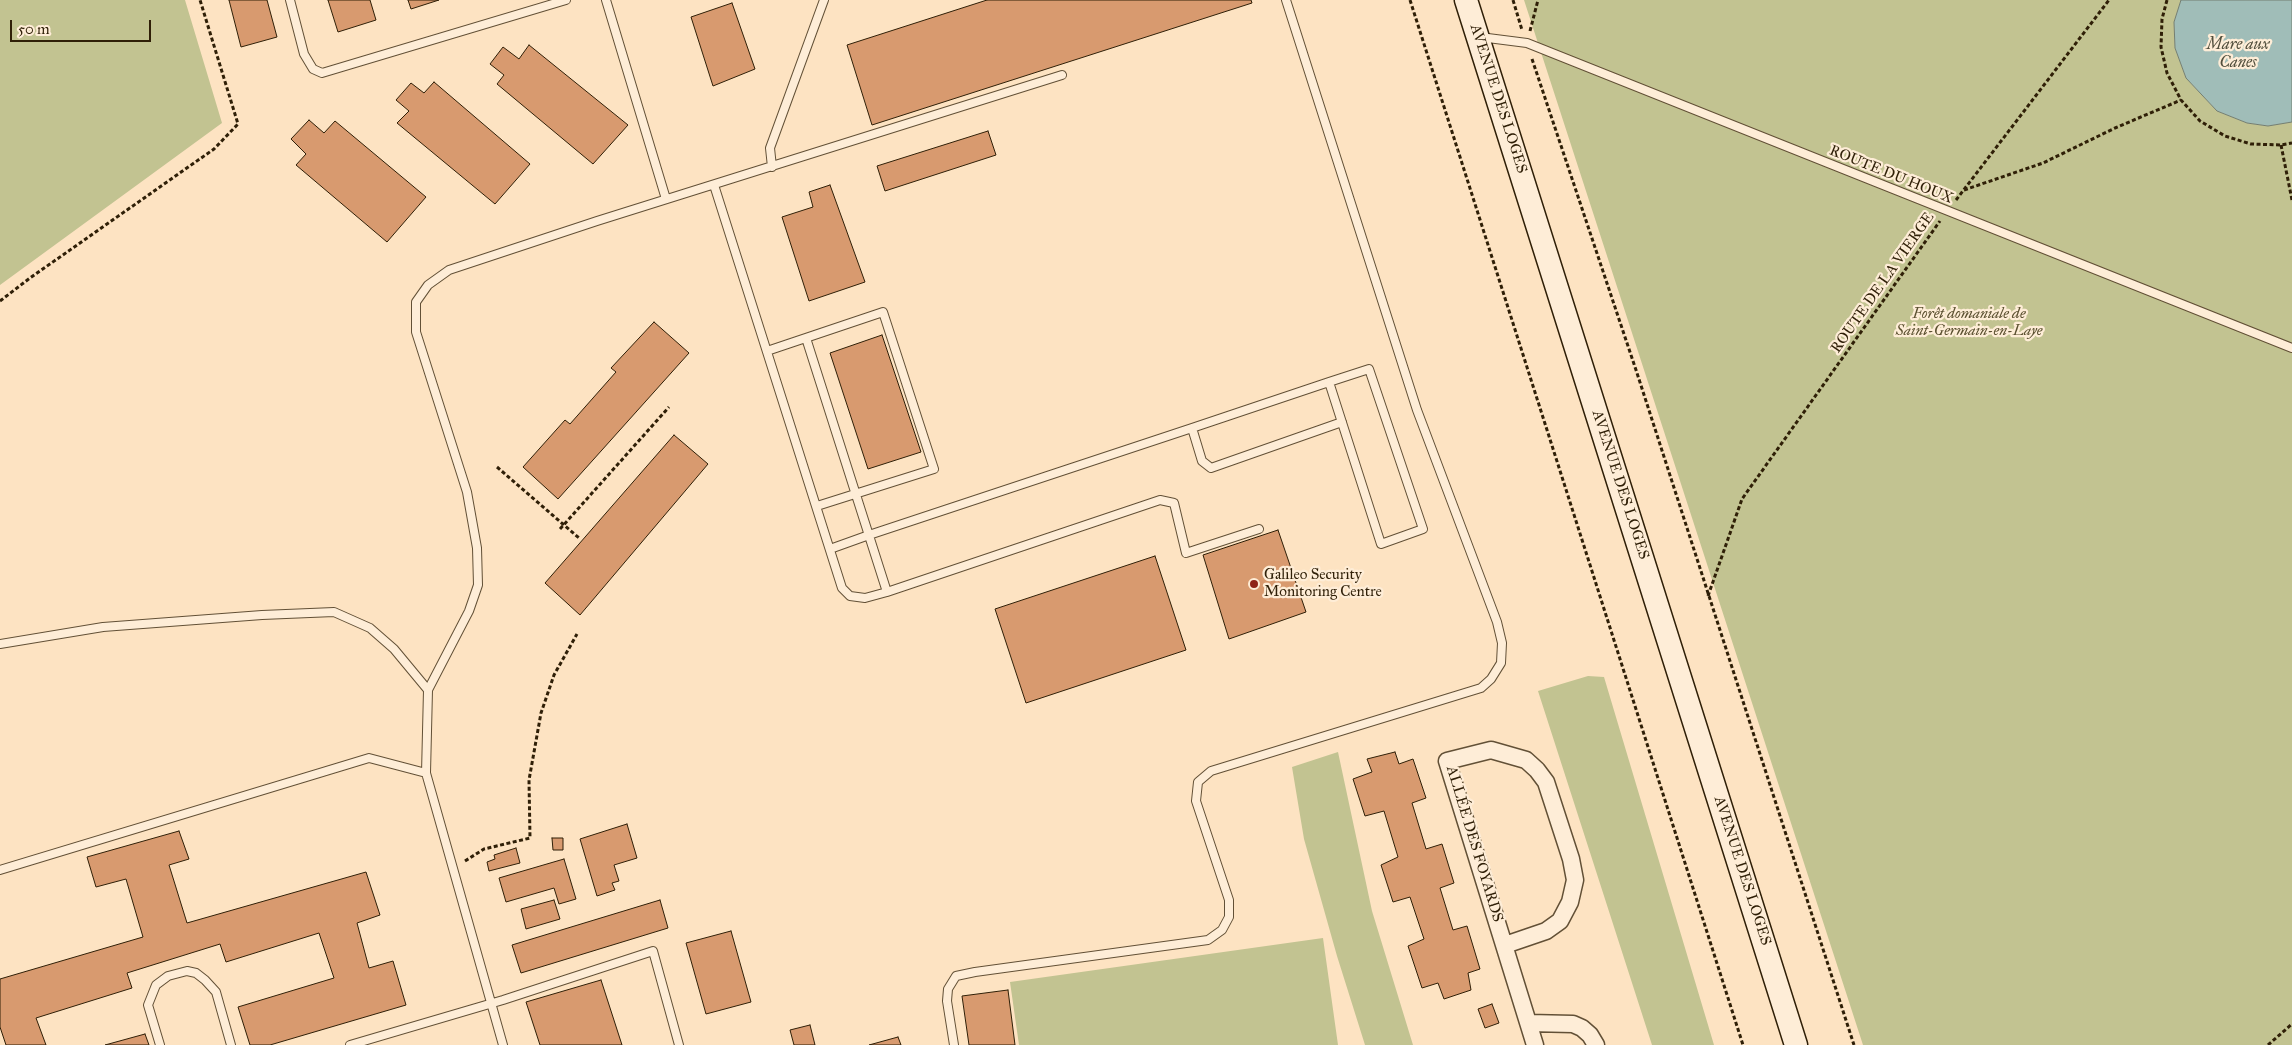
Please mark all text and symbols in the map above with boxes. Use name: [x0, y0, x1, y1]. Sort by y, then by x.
scale bar: [12, 10, 154, 42]
text: 50 m: [18, 20, 50, 38]
street label: AVENUE DES LOGES: [1465, 22, 1531, 176]
water label: Mare aux Canes: [2206, 35, 2270, 73]
street label: ROUTE DU HOUX: [1826, 142, 1956, 208]
street label: ROUTE DE LA VIERGE: [1828, 209, 1938, 357]
park label: Forêt domaniale de Saint-Germain-en-Laye: [1896, 305, 2042, 340]
street label: AVENUE DES LOGES: [1587, 408, 1653, 562]
place label: Galileo Security Monitoring Centre: [1264, 566, 1382, 601]
marker: Galileo Security Monitoring Centre: [1248, 578, 1260, 590]
street label: ALLÉE DES FOYARDS: [1442, 764, 1506, 924]
street label: AVENUE DES LOGES: [1709, 794, 1775, 948]

